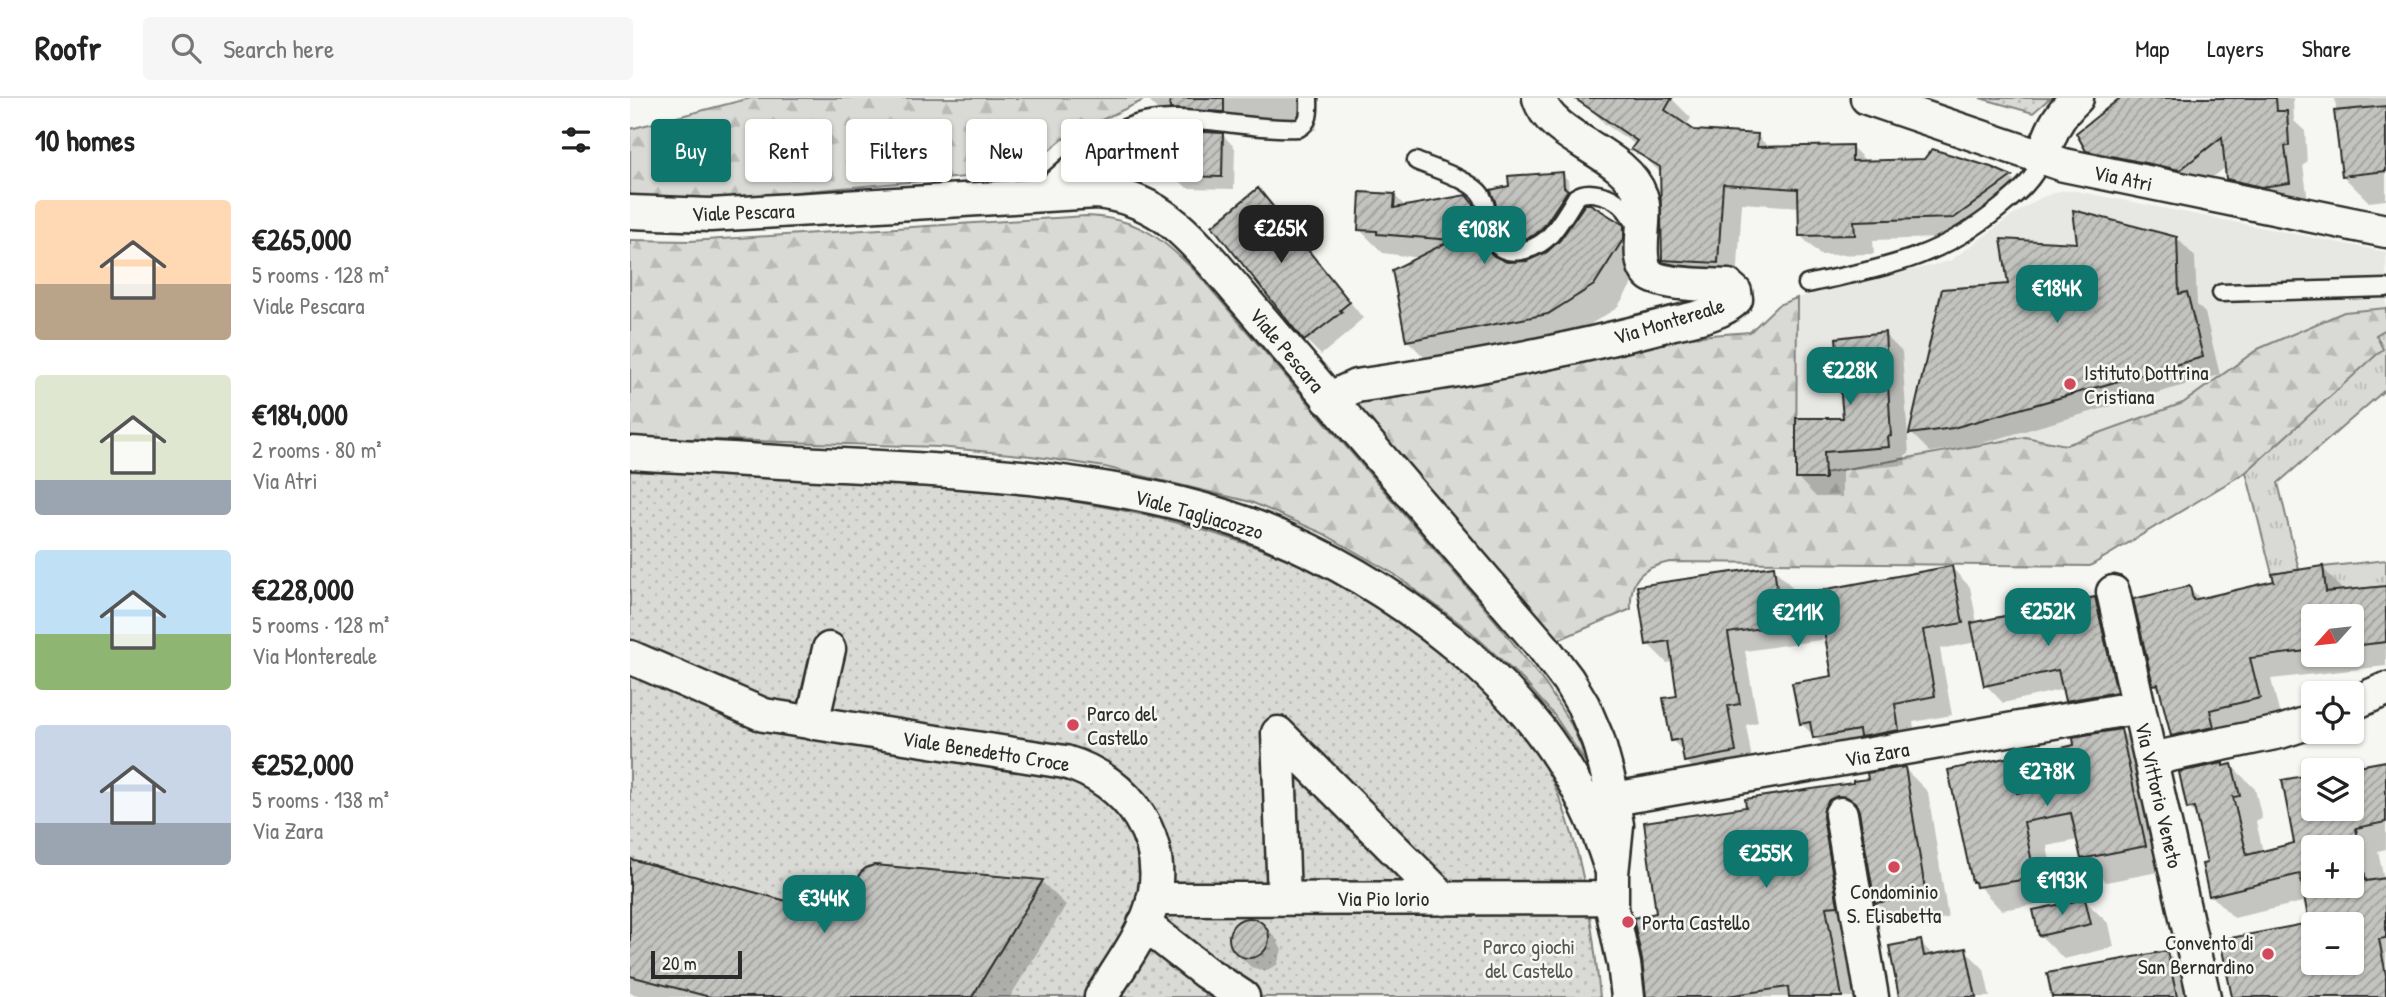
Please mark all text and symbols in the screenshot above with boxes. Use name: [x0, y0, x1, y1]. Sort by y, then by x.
search box: [143, 17, 633, 80]
text: Roofr: [35, 26, 101, 70]
icon: search: [167, 29, 205, 67]
text: Search here: [223, 31, 334, 66]
text: Map: [2135, 32, 2169, 64]
text: Layers: [2207, 32, 2264, 64]
text: Share: [2302, 32, 2351, 64]
chip: Buy: [651, 119, 731, 182]
chip: Rent: [745, 119, 832, 182]
chip: Filters: [846, 119, 952, 182]
chip: New: [966, 119, 1047, 182]
chip: Apartment: [1061, 119, 1203, 182]
text: 10 homes: [35, 120, 135, 160]
icon: filters: [557, 121, 595, 159]
street label: Via Atri: [2091, 158, 2155, 198]
street label: Viale Pescara: [691, 196, 795, 228]
pin: €265K: [1232, 206, 1330, 265]
pin: €108K: [1435, 206, 1533, 266]
text: €265K: [1255, 212, 1307, 243]
text: €108K: [1458, 213, 1510, 244]
text: €265,000: [252, 219, 352, 259]
icon: home: [91, 228, 175, 312]
text: 5 rooms · 128 m²: [252, 259, 389, 290]
pin: €184K: [2008, 266, 2106, 325]
text: €184K: [2032, 272, 2082, 303]
text: Viale Pescara: [252, 290, 365, 321]
street label: Via Montereale: [1610, 290, 1728, 352]
street label: Viale Pescara: [1243, 301, 1331, 399]
pin: €228K: [1801, 348, 1899, 407]
text: €228K: [1823, 354, 1877, 385]
place label: Istituto Dottrina Cristiana: [2084, 358, 2209, 411]
marker: Istituto Dottrina Cristiana: [2062, 376, 2078, 392]
text: €184,000: [252, 394, 348, 434]
icon: home: [91, 403, 175, 487]
text: 2 rooms · 80 m²: [252, 434, 382, 465]
text: Via Atri: [252, 465, 318, 496]
street label: Viale Tagliacozzo: [1131, 482, 1267, 546]
text: €228,000: [252, 569, 354, 609]
icon: home: [91, 578, 175, 662]
pin: €252K: [1999, 588, 2097, 648]
pin: €211K: [1749, 589, 1847, 649]
text: €252K: [2021, 595, 2075, 626]
text: €211K: [1773, 596, 1823, 627]
north arrow: [2301, 604, 2364, 667]
map controls: [2301, 604, 2364, 975]
text: 5 rooms · 128 m²: [252, 609, 389, 640]
text: Via Montereale: [252, 640, 377, 671]
button: locate: [2301, 681, 2364, 744]
place label: Parco del Castello: [1087, 699, 1157, 752]
marker: Parco del Castello: [1065, 717, 1081, 733]
street label: Via Vittorio Veneto: [2128, 719, 2190, 871]
street label: Viale Benedetto Croce: [900, 723, 1072, 779]
street label: Via Zara: [1843, 734, 1911, 774]
text: €252,000: [252, 744, 354, 784]
pin: €278K: [1998, 748, 2096, 808]
icon: home: [91, 753, 175, 837]
text: €278K: [2019, 755, 2075, 786]
button: layers: [2301, 758, 2364, 821]
text: 5 rooms · 138 m²: [252, 784, 389, 815]
text: Via Zara: [252, 815, 323, 846]
pin: €255K: [1717, 830, 1815, 890]
button: +: [2301, 835, 2364, 898]
text: €255K: [1739, 837, 1793, 868]
pin: €193K: [2013, 858, 2111, 917]
marker: Condominio S. Elisabetta: [1886, 859, 1902, 875]
text: €193K: [2037, 864, 2087, 895]
pin: €344K: [775, 876, 873, 935]
place label: Condominio S. Elisabetta: [1847, 877, 1941, 930]
text: €344K: [799, 882, 849, 913]
street label: Via Pio Iorio: [1337, 884, 1429, 913]
place label: Porta Castello: [1642, 908, 1750, 937]
button: −: [2301, 912, 2364, 975]
marker: Porta Castello: [1620, 914, 1636, 930]
place label: Convento di San Bernardino: [2138, 928, 2254, 981]
park label: Parco giochi del Castello: [1483, 932, 1575, 985]
marker: Convento di San Bernardino: [2260, 946, 2276, 962]
scale bar: [651, 948, 742, 980]
text: 20 m: [662, 950, 697, 976]

